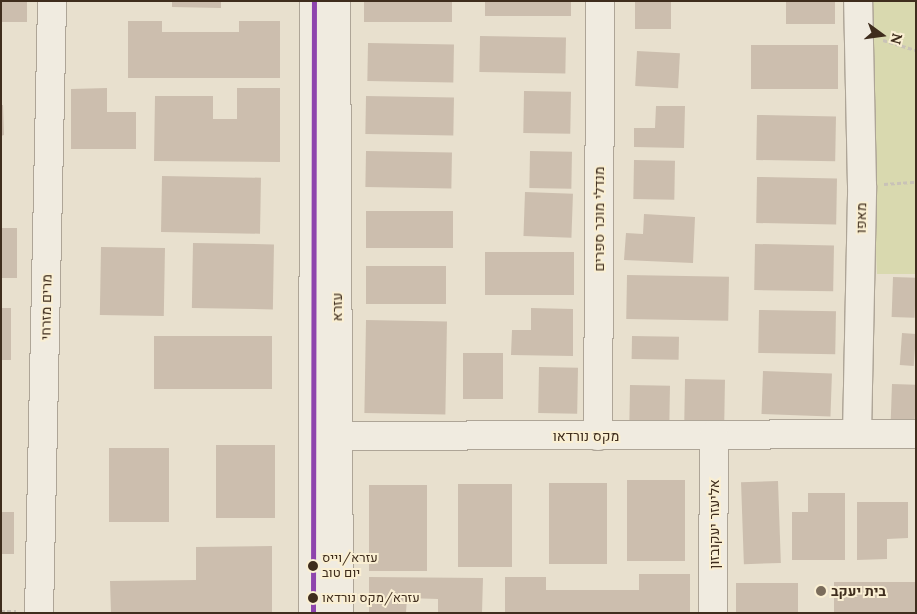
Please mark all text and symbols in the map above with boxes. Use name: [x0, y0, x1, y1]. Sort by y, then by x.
north arrow: [857, 10, 907, 60]
text: N: [887, 31, 907, 46]
street label: מנדלי מוכר ספרים: [591, 166, 607, 272]
street label: מאפו: [852, 202, 870, 234]
street label: מרים מזרחי: [37, 274, 55, 340]
street label: עזרא: [329, 293, 345, 321]
street label: מקס נורדאו: [553, 428, 619, 444]
street label: אליעזר יעקובזון: [706, 479, 722, 569]
place label: עזרא/וייס יום טוב: [322, 551, 378, 582]
marker: עזרא/וייס יום טוב: [308, 561, 318, 571]
place label: בית יעקב: [831, 583, 886, 599]
marker: בית יעקב: [815, 585, 827, 597]
place label: עזרא/מקס נורדאו: [322, 590, 420, 606]
marker: עזרא/מקס נורדאו: [308, 593, 318, 603]

